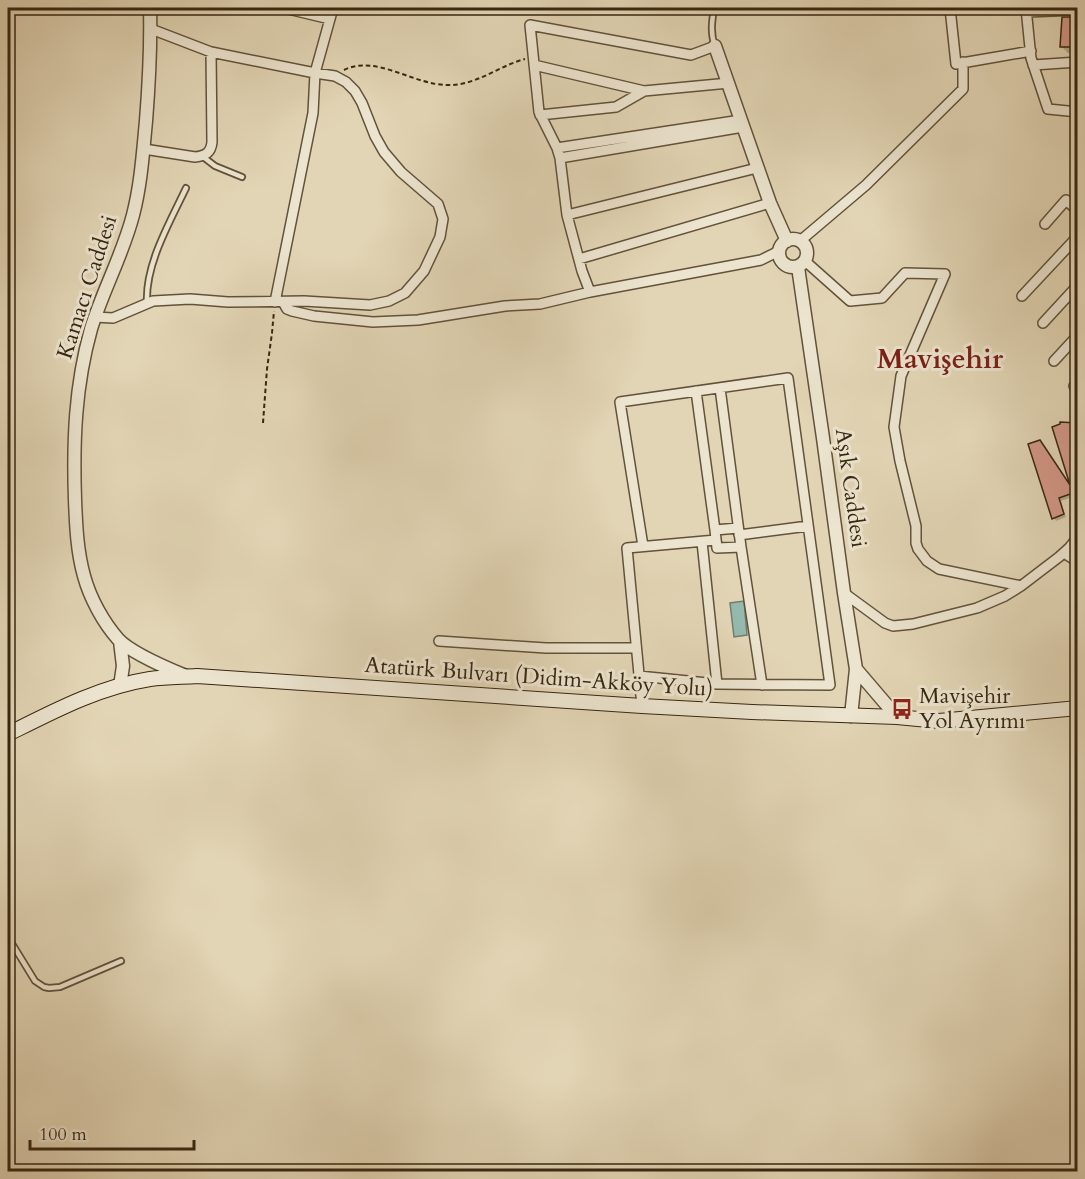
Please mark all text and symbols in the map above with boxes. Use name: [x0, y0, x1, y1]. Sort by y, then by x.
street label: Kamacı Caddesi: [50, 211, 124, 363]
district label: Mavişehir: [877, 340, 1004, 378]
street label: Aşık Caddesi: [828, 426, 874, 550]
street label: Atatürk Bulvarı (Didim-Akköy Yolu): [364, 650, 714, 704]
place label: Mavişehir Yol Ayrımı: [919, 681, 1025, 736]
bus stop icon: Mavişehir Yol Ayrımı: [890, 697, 914, 721]
scale bar: [30, 1113, 194, 1151]
text: 100 m: [39, 1122, 87, 1147]

